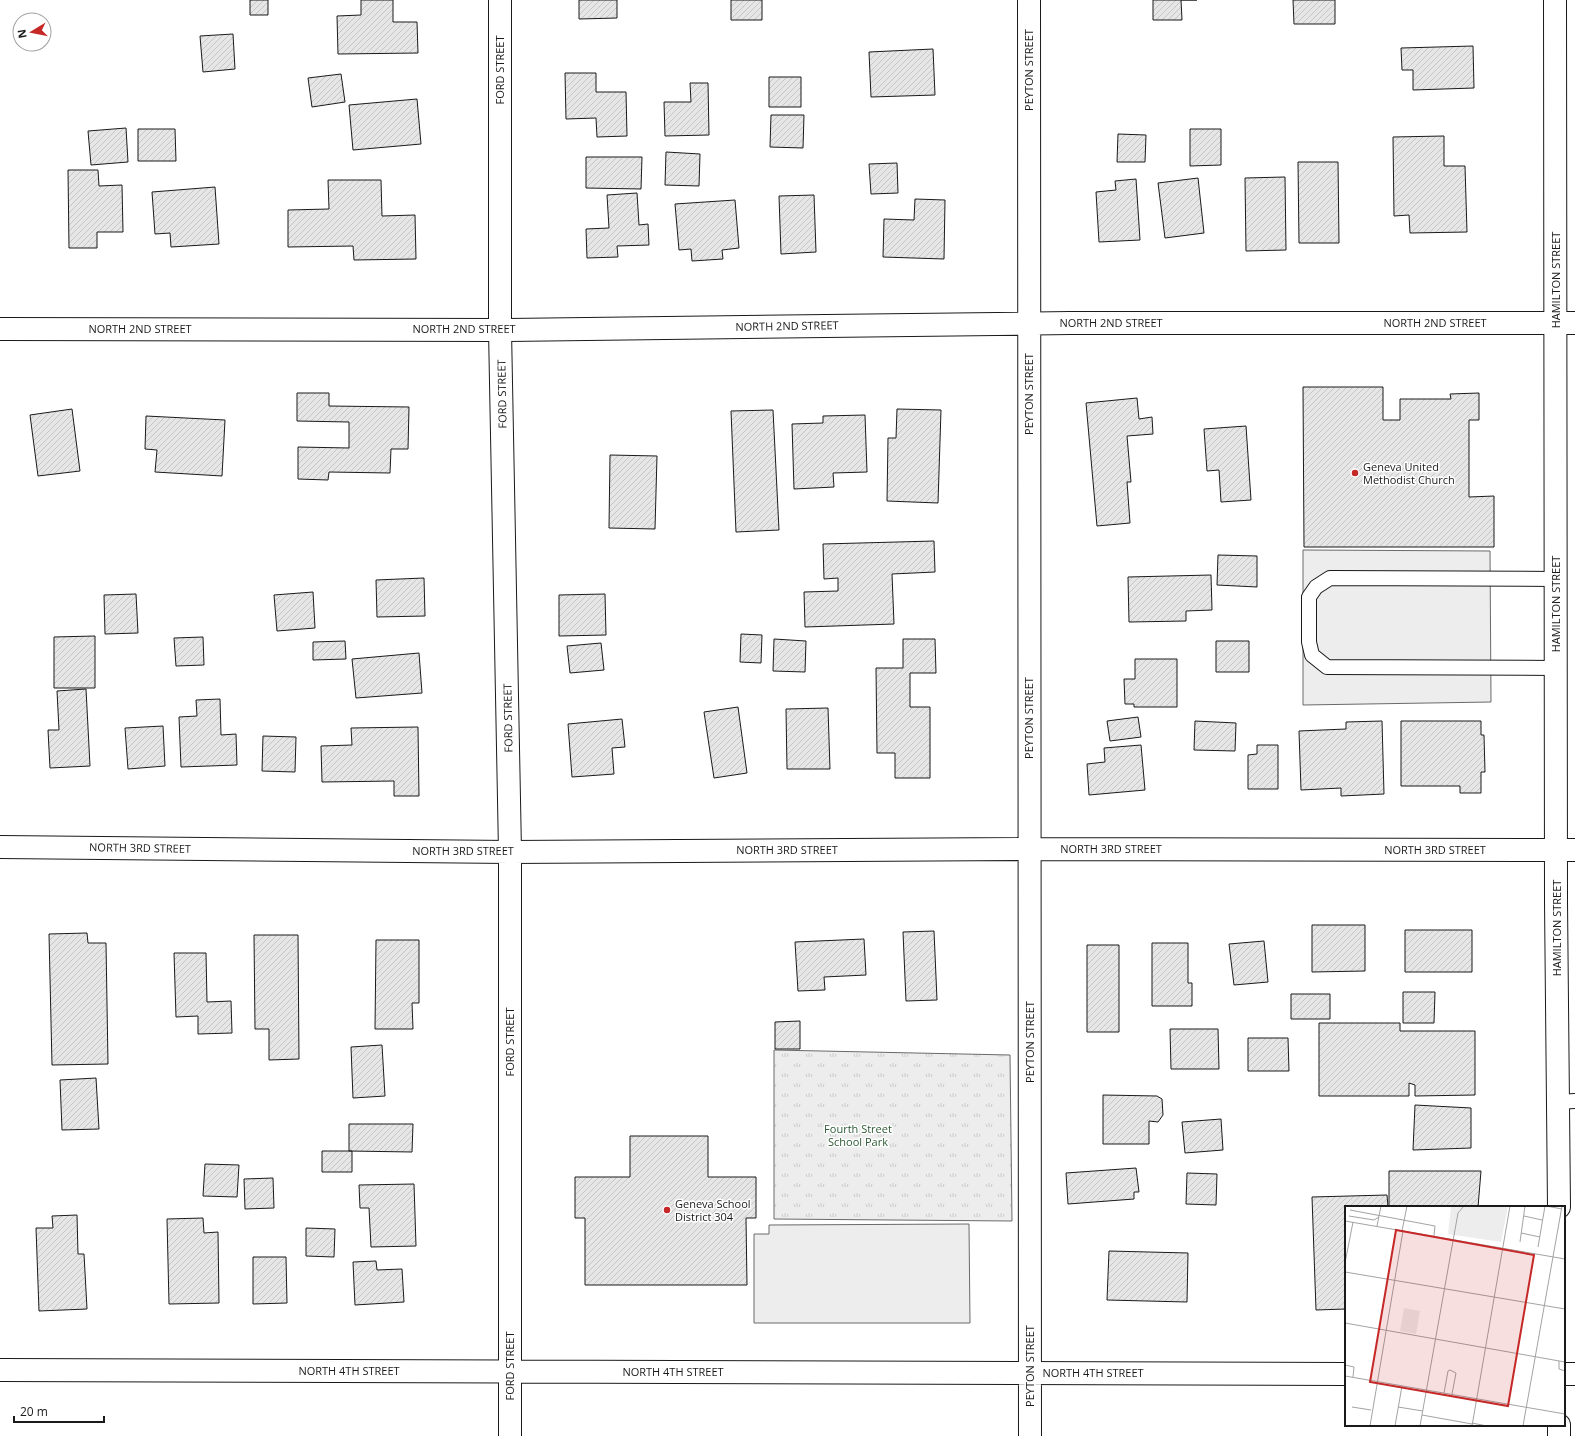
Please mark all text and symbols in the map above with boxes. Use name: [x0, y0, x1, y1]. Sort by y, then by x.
north arrow: [12, 12, 52, 52]
text: N: [13, 28, 30, 40]
street label: PEYTON STREET: [1021, 29, 1036, 111]
street label: FORD STREET: [492, 35, 507, 105]
street label: HAMILTON STREET: [1548, 232, 1563, 328]
street label: NORTH 2ND STREET: [1059, 315, 1163, 330]
street label: NORTH 2ND STREET: [1383, 315, 1487, 330]
street label: NORTH 2ND STREET: [735, 317, 839, 334]
street label: NORTH 2ND STREET: [88, 321, 192, 336]
street label: NORTH 2ND STREET: [412, 321, 516, 336]
street label: PEYTON STREET: [1021, 353, 1036, 435]
street label: FORD STREET: [493, 359, 510, 429]
place label: Geneva United Methodist Church: [1363, 459, 1455, 487]
marker: Geneva United Methodist Church: [1350, 468, 1360, 478]
street label: HAMILTON STREET: [1548, 556, 1563, 652]
street label: PEYTON STREET: [1021, 677, 1036, 759]
street label: FORD STREET: [499, 683, 516, 753]
street label: NORTH 3RD STREET: [89, 839, 191, 856]
street label: NORTH 3RD STREET: [1060, 841, 1162, 856]
street label: NORTH 3RD STREET: [736, 842, 838, 857]
street label: NORTH 3RD STREET: [1384, 842, 1486, 857]
street label: NORTH 3RD STREET: [412, 843, 514, 858]
street label: HAMILTON STREET: [1549, 880, 1564, 976]
street label: PEYTON STREET: [1022, 1001, 1037, 1083]
street label: FORD STREET: [502, 1007, 517, 1077]
park label: Fourth Street School Park: [824, 1121, 892, 1149]
place label: Geneva School District 304: [675, 1196, 751, 1224]
marker: Geneva School District 304: [662, 1205, 672, 1215]
inset map: [1345, 1206, 1565, 1426]
street label: PEYTON STREET: [1022, 1325, 1037, 1407]
street label: FORD STREET: [502, 1331, 517, 1401]
street label: NORTH 4TH STREET: [298, 1363, 400, 1378]
street label: NORTH 4TH STREET: [622, 1364, 724, 1379]
street label: NORTH 4TH STREET: [1042, 1365, 1144, 1380]
scale bar: [14, 1398, 104, 1424]
text: 20 m: [20, 1403, 48, 1420]

